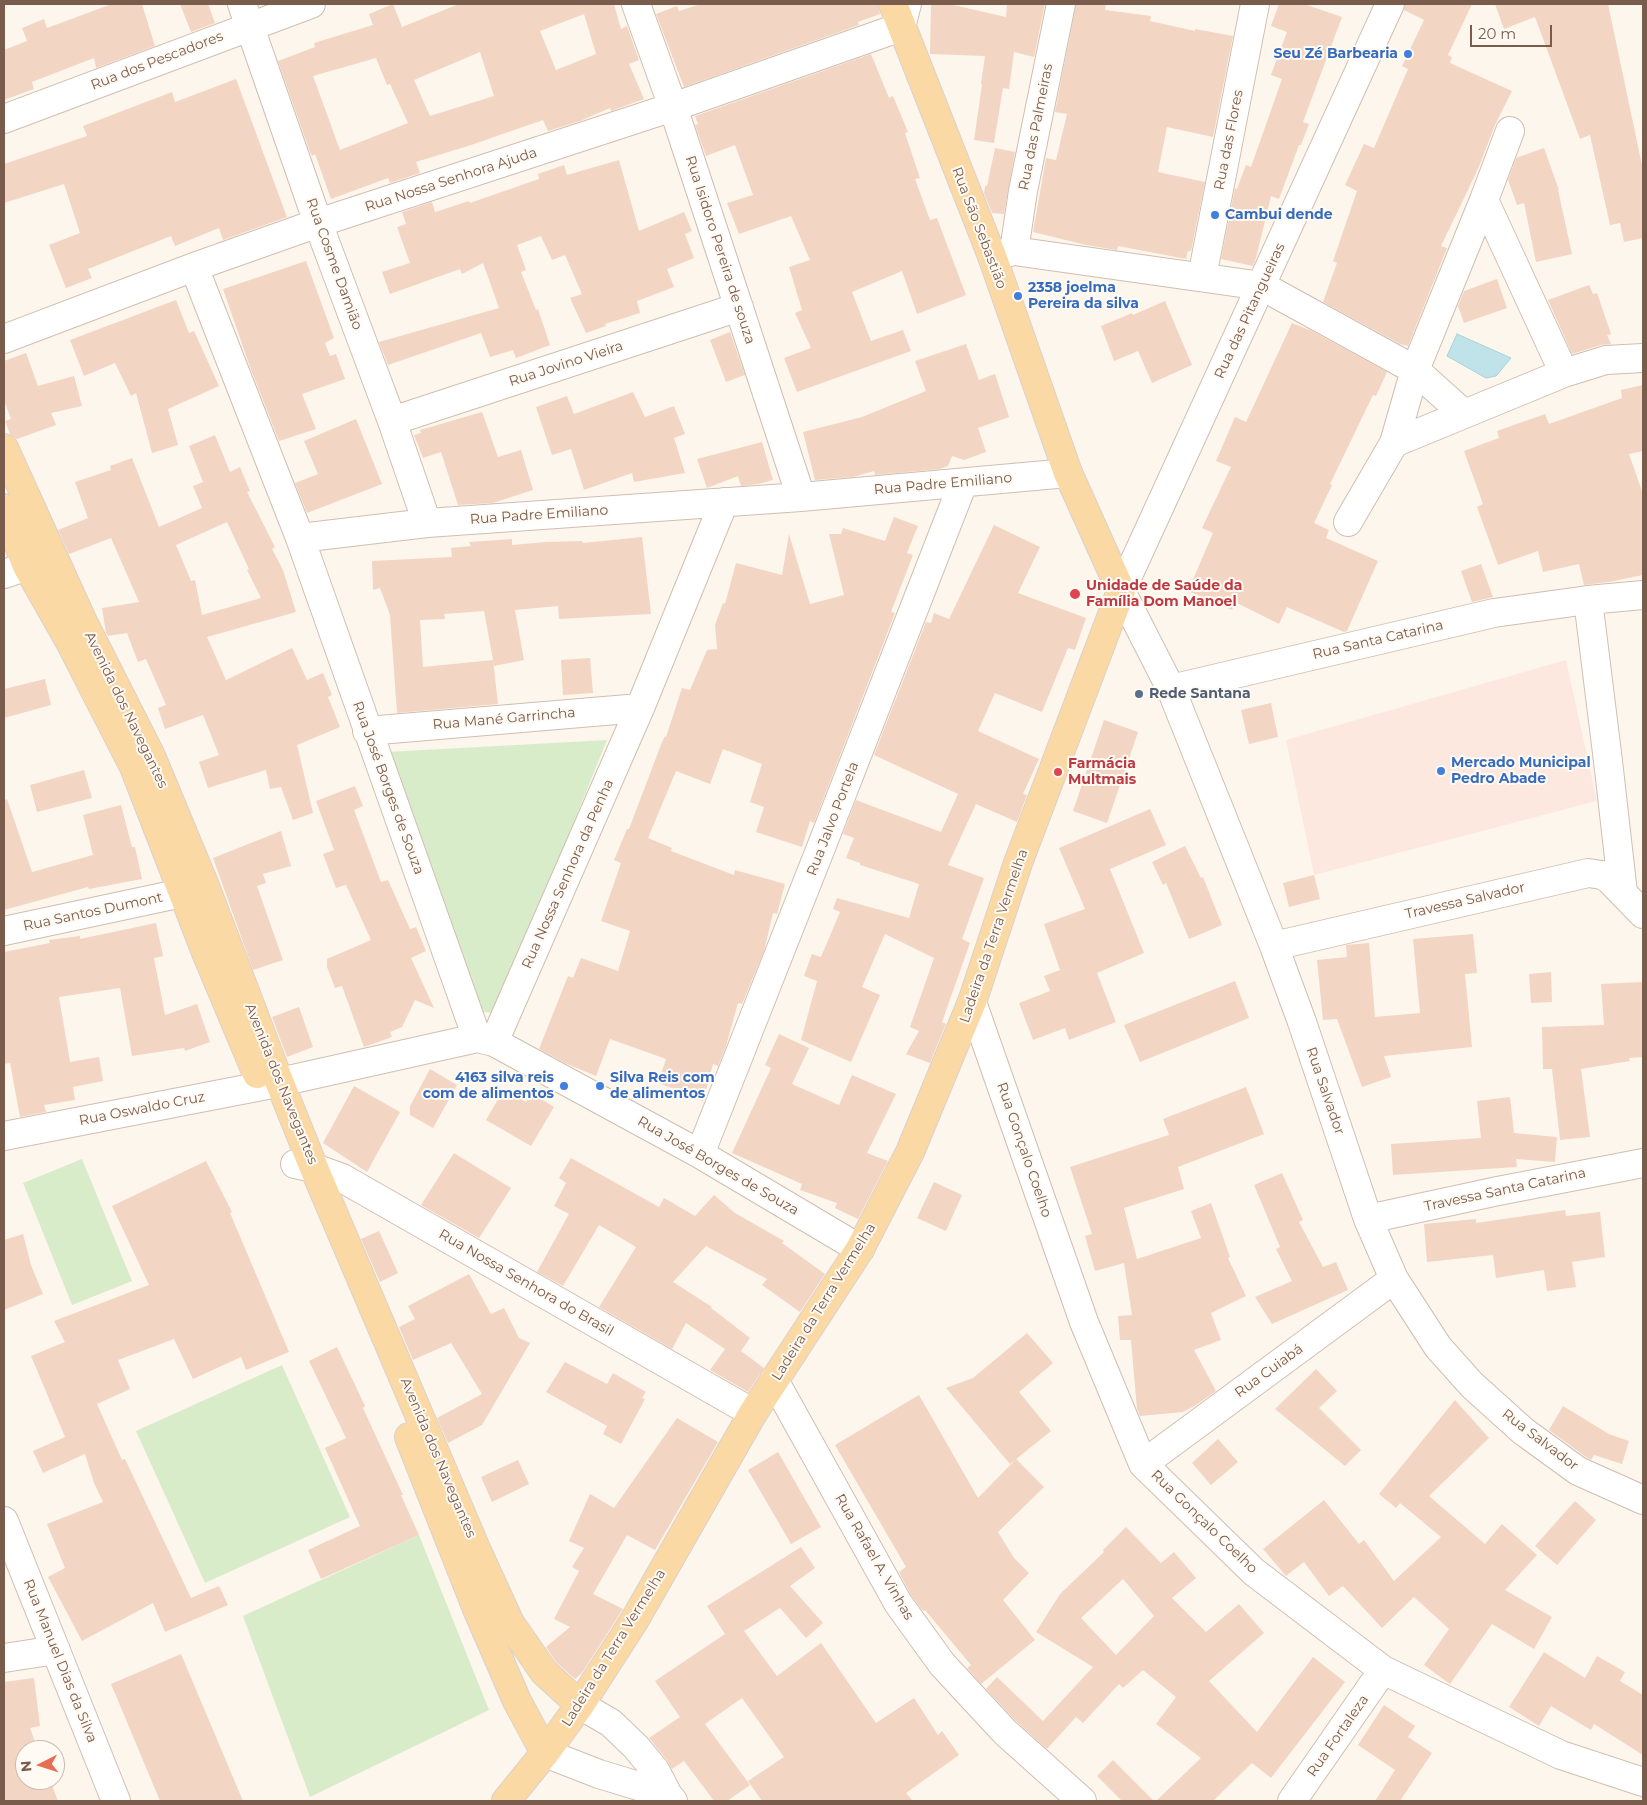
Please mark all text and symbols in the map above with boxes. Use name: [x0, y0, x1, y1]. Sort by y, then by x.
scale bar: [1472, 15, 1554, 47]
text: 20 m: [1478, 24, 1516, 43]
street label: Rua dos Pescadores: [88, 28, 226, 94]
place label: Seu Zé Barbearia: [1273, 46, 1398, 62]
marker: Seu Zé Barbearia: [1402, 48, 1414, 60]
street label: Rua das Palmeiras: [1015, 62, 1057, 192]
street label: Rua das Flores: [1211, 88, 1247, 192]
street label: Rua Nossa Senhora Ajuda: [363, 144, 539, 216]
street label: Rua Isidoro Pereira de souza: [682, 154, 758, 346]
street label: Rua São Sebastião: [948, 165, 1010, 291]
street label: Rua Cosme Damião: [302, 196, 366, 332]
place label: Cambui dende: [1225, 207, 1333, 223]
marker: Cambui dende: [1209, 209, 1221, 221]
street label: Rua das Pitangueiras: [1211, 240, 1289, 382]
place label: 2358 joelma Pereira da silva: [1028, 280, 1139, 312]
marker: 2358 joelma Pereira da silva: [1012, 290, 1024, 302]
street label: Rua Jovino Vieira: [507, 338, 625, 390]
street label: Rua Padre Emiliano: [873, 470, 1013, 498]
street label: Rua Padre Emiliano: [469, 502, 609, 528]
place label: Unidade de Saúde da Família Dom Manoel: [1086, 578, 1242, 610]
marker: Unidade de Saúde da Família Dom Manoel: [1068, 587, 1082, 601]
street label: Rua Santa Catarina: [1311, 617, 1445, 663]
street label: Avenida dos Navegantes: [81, 629, 171, 791]
place label: Rede Santana: [1149, 686, 1251, 702]
marker: Rede Santana: [1133, 688, 1145, 700]
street label: Rua José Borges de Souza: [349, 699, 427, 877]
street label: Rua Mané Garrincha: [432, 704, 576, 734]
place label: Mercado Municipal Pedro Abade: [1451, 755, 1591, 788]
place label: Farmácia Multmais: [1068, 756, 1136, 789]
street label: Rua Jalvo Portela: [804, 760, 862, 878]
marker: Mercado Municipal Pedro Abade: [1435, 765, 1447, 777]
marker: Farmácia Multmais: [1052, 766, 1064, 778]
street label: Rua Nossa Senhora da Penha: [518, 777, 618, 971]
street label: Ladeira da Terra Vermelha: [956, 847, 1032, 1025]
street label: Travessa Salvador: [1403, 879, 1527, 923]
street label: Rua Santos Dumont: [22, 889, 164, 935]
street label: Avenida dos Navegantes: [241, 1001, 321, 1167]
street label: Rua Salvador: [1302, 1045, 1348, 1137]
place label: 4163 silva reis com de alimentos: [423, 1070, 554, 1102]
place label: Silva Reis com de alimentos: [610, 1070, 715, 1102]
marker: 4163 silva reis com de alimentos: [558, 1080, 570, 1092]
marker: Silva Reis com de alimentos: [594, 1080, 606, 1092]
street label: Rua Gonçalo Coelho: [993, 1080, 1055, 1220]
street label: Rua Oswaldo Cruz: [78, 1089, 206, 1129]
street label: Rua José Borges de Souza: [634, 1113, 802, 1219]
street label: Travessa Santa Catarina: [1423, 1165, 1587, 1215]
street label: Ladeira da Terra Vermelha: [769, 1220, 879, 1384]
street label: Rua Nossa Senhora do Brasil: [436, 1226, 616, 1340]
street label: Rua Cuiabá: [1232, 1341, 1306, 1401]
street label: Avenida dos Navegantes: [397, 1375, 479, 1541]
street label: Rua Salvador: [1498, 1406, 1582, 1474]
street label: Rua Gonçalo Coelho: [1147, 1467, 1261, 1577]
street label: Rua Rafael A. Vinhas: [831, 1491, 917, 1623]
street label: Ladeira da Terra Vermelha: [559, 1566, 669, 1730]
street label: Rua Manuel Dias da Silva: [19, 1577, 101, 1745]
street label: Rua Fortaleza: [1304, 1692, 1372, 1780]
north arrow: [15, 1740, 65, 1790]
text: N: [17, 1760, 36, 1773]

